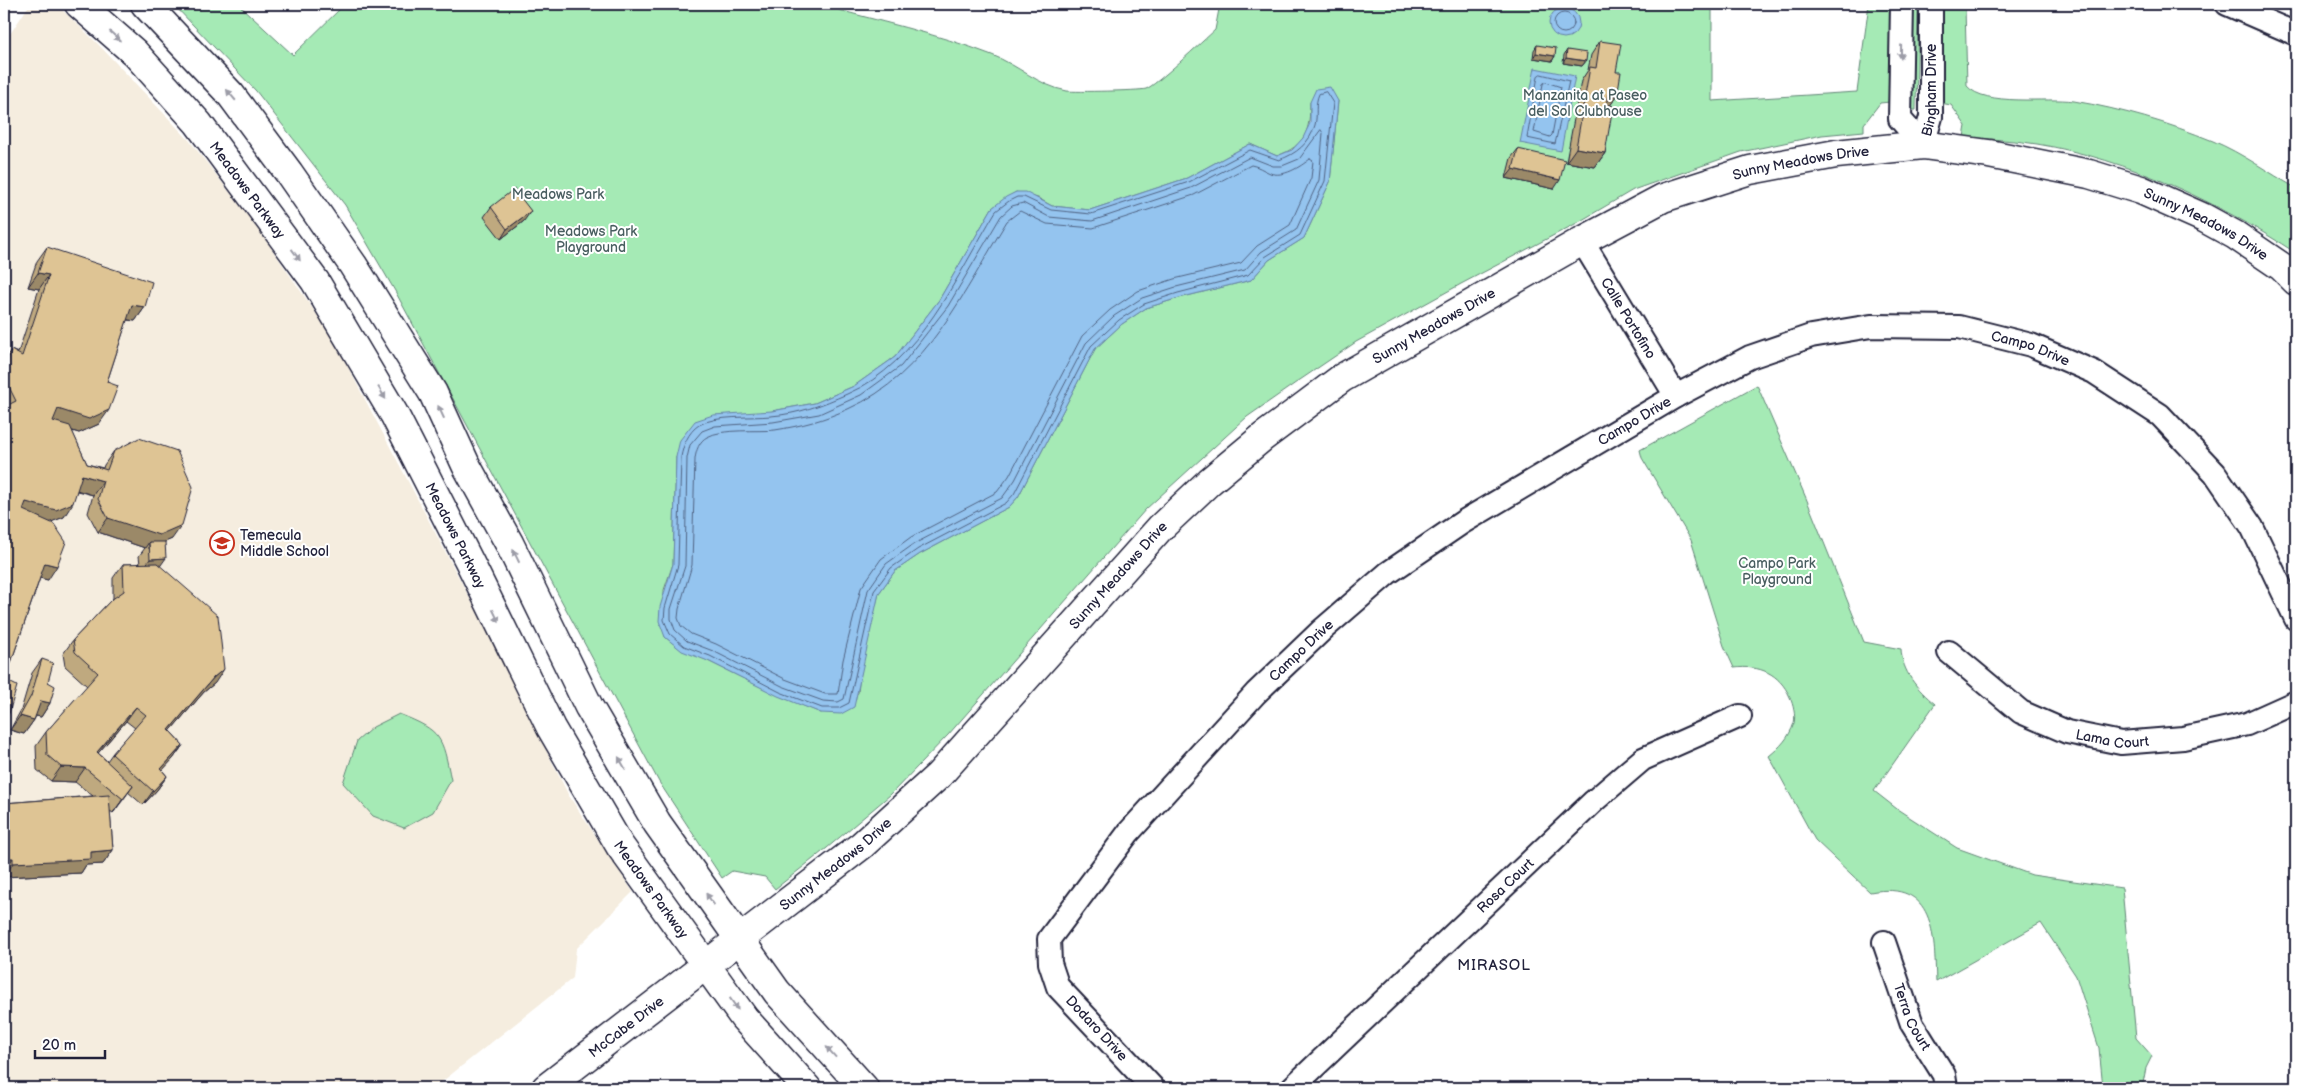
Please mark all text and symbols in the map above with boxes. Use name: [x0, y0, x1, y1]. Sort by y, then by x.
one-way arrow: [109, 30, 121, 42]
street label: Bingham Drive: [1918, 44, 1940, 138]
one-way arrow: [1897, 45, 1905, 61]
park label: Manzanita at Paseo del Sol Clubhouse: [1523, 87, 1647, 120]
one-way arrow: [225, 89, 236, 102]
street label: Meadows Parkway: [206, 139, 289, 243]
street label: Sunny Meadows Drive: [1730, 143, 1870, 184]
street label: Sunny Meadows Drive: [2141, 184, 2271, 264]
park label: Meadows Park: [512, 186, 604, 203]
park label: Meadows Park Playground: [545, 223, 637, 256]
one-way arrow: [291, 249, 301, 262]
street label: Calle Portofino: [1597, 274, 1659, 362]
street label: Sunny Meadows Drive: [1370, 284, 1499, 368]
street label: Campo Drive: [1989, 327, 2072, 370]
one-way arrow: [378, 387, 387, 400]
street label: Campo Drive: [1595, 393, 1674, 449]
one-way arrow: [437, 405, 445, 419]
street label: Meadows Parkway: [421, 480, 489, 592]
street label: Sunny Meadows Drive: [1066, 518, 1171, 633]
place label: Temecula Middle School: [240, 527, 329, 560]
school or university icon: Temecula Middle School: [209, 530, 235, 556]
one-way arrow: [511, 549, 519, 563]
park label: Campo Park Playground: [1738, 555, 1816, 588]
one-way arrow: [492, 608, 500, 623]
street label: Campo Drive: [1266, 616, 1337, 685]
street label: Lama Court: [2074, 726, 2150, 752]
one-way arrow: [617, 756, 626, 769]
street label: Sunny Meadows Drive: [776, 814, 895, 914]
street label: Meadows Parkway: [610, 838, 692, 942]
street label: Rosa Court: [1474, 855, 1538, 917]
one-way arrow: [705, 892, 715, 906]
district label: MIRASOL: [1457, 956, 1531, 975]
street label: Terra Court: [1890, 981, 1935, 1054]
street label: Dodaro Drive: [1062, 992, 1131, 1065]
street label: McCabe Drive: [585, 993, 667, 1061]
one-way arrow: [729, 997, 739, 1011]
scale bar: [35, 1027, 105, 1059]
text: 20 m: [42, 1036, 76, 1055]
one-way arrow: [825, 1047, 837, 1059]

